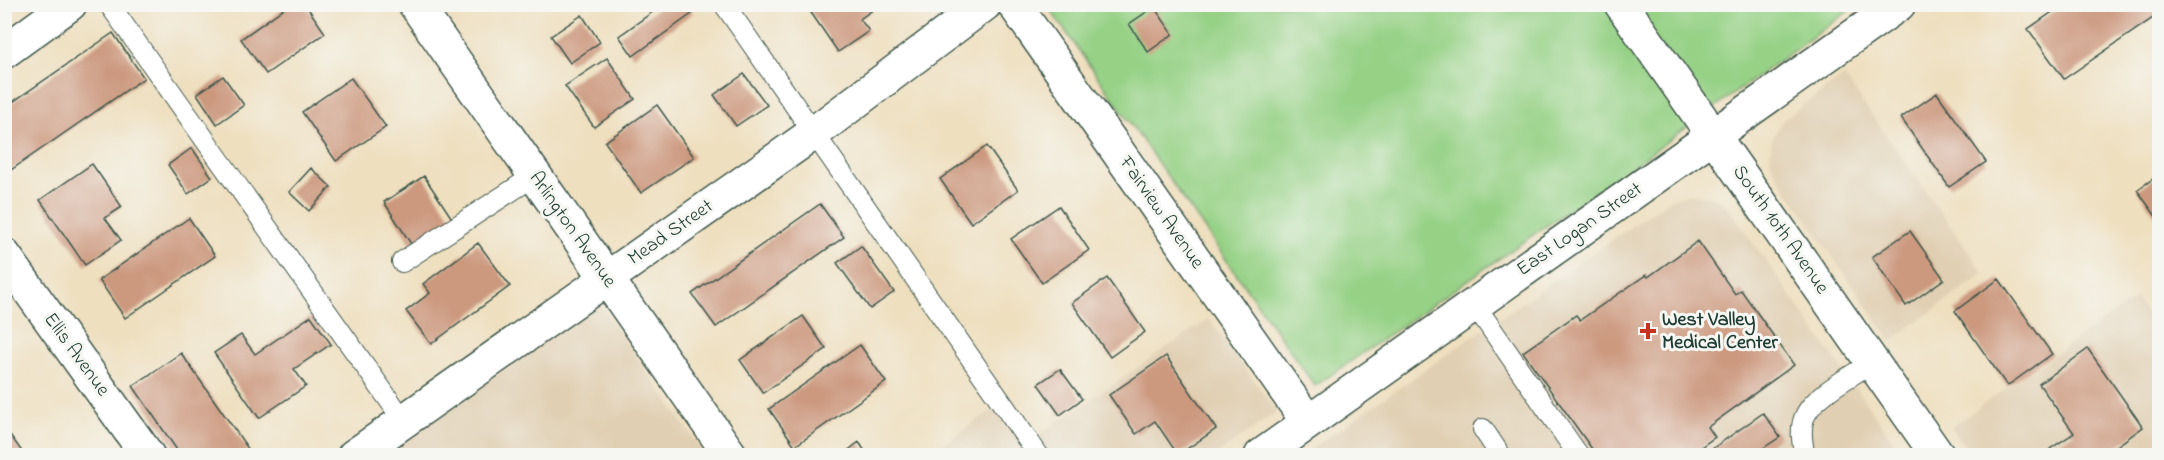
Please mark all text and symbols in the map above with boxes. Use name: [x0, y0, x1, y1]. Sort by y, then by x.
street label: Fairview Avenue: [1111, 150, 1211, 275]
street label: South 10th Avenue: [1725, 159, 1835, 301]
street label: Arlington Avenue: [520, 166, 623, 295]
street label: East Logan Street: [1511, 176, 1650, 285]
street label: Mead Street: [622, 193, 720, 273]
place label: West Valley Medical Center: [1662, 306, 1778, 358]
street label: Ellis Avenue: [36, 307, 116, 403]
marker: West Valley Medical Center: [1639, 322, 1657, 340]

